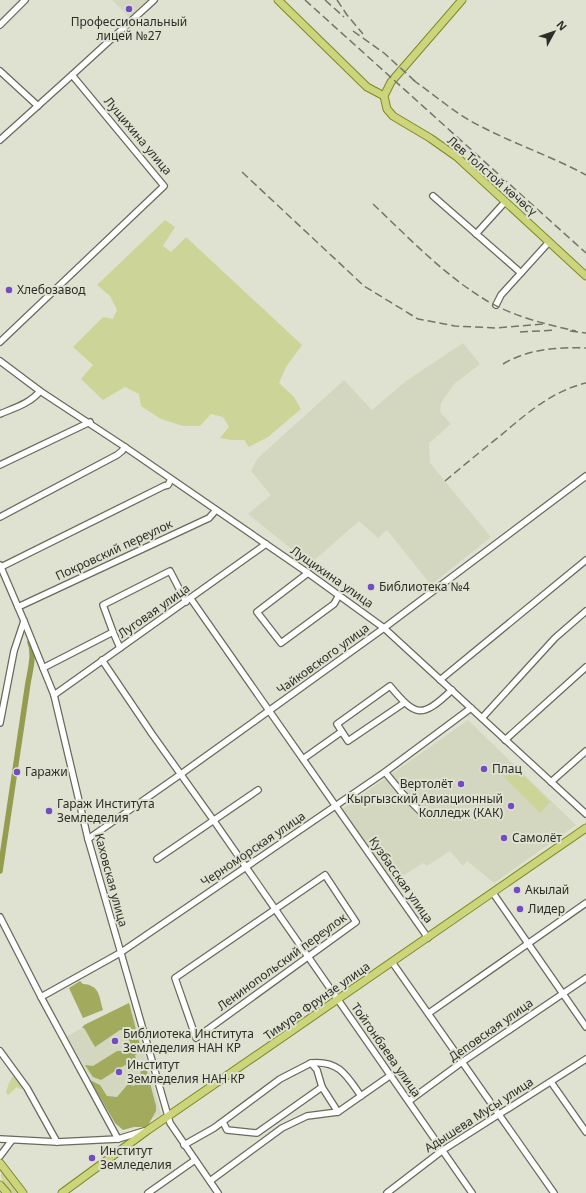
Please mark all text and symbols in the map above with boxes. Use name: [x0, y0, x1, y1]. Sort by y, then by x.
marker: Профессиональный лицей №27: [124, 4, 134, 14]
north arrow: [534, 12, 574, 52]
place label: Профессиональный лицей №27: [71, 13, 187, 44]
text: N: [553, 17, 571, 34]
street label: Лущихина улица: [101, 93, 176, 178]
street label: Лев Толстой көчөсү: [444, 132, 542, 220]
place label: Хлебозавод: [17, 281, 86, 298]
marker: Хлебозавод: [4, 285, 14, 295]
street label: Покровский переулок: [53, 515, 176, 584]
street label: Лущихина улица: [287, 542, 377, 612]
place label: Библиотека №4: [379, 578, 470, 595]
street label: Луговая улица: [114, 579, 193, 642]
marker: Библиотека №4: [366, 582, 376, 592]
street label: Чайковского улица: [273, 619, 373, 698]
place label: Плац: [492, 760, 523, 777]
place label: Гаражи: [25, 763, 68, 780]
marker: Плац: [479, 764, 489, 774]
marker: Гаражи: [12, 767, 22, 777]
place label: Вертолёт: [400, 775, 453, 792]
marker: Вертолёт: [456, 779, 466, 789]
place label: Кыргызский Авиационный Колледж (КАК): [347, 790, 503, 821]
place label: Гараж Института Земледелия: [57, 795, 155, 826]
marker: Кыргызский Авиационный Колледж (КАК): [506, 801, 516, 811]
marker: Гараж Института Земледелия: [44, 806, 54, 816]
street label: Черноморская улица: [197, 807, 308, 890]
place label: Самолёт: [512, 829, 562, 846]
street label: Каховская улица: [91, 831, 132, 929]
street label: Кузбасская улица: [365, 833, 438, 926]
marker: Самолёт: [499, 833, 509, 843]
place label: Акылай: [525, 881, 569, 898]
marker: Акылай: [512, 885, 522, 895]
place label: Лидер: [528, 900, 565, 917]
marker: Лидер: [515, 904, 525, 914]
street label: Ленинопольский переулок: [214, 908, 350, 1014]
street label: Тимура Фрунзе улица: [260, 957, 373, 1044]
street label: Деповская улица: [445, 994, 536, 1065]
street label: Тойгонбаева улица: [347, 999, 425, 1100]
place label: Библиотека Института Земледелия НАН КР: [123, 1025, 254, 1056]
marker: Библиотека Института Земледелия НАН КР: [110, 1036, 120, 1046]
place label: Институт Земледелия НАН КР: [127, 1056, 245, 1087]
marker: Институт Земледелия НАН КР: [114, 1067, 124, 1077]
street label: Адышева Мусы улица: [421, 1073, 537, 1156]
place label: Институт Земледелия: [100, 1142, 172, 1173]
marker: Институт Земледелия: [87, 1153, 97, 1163]

